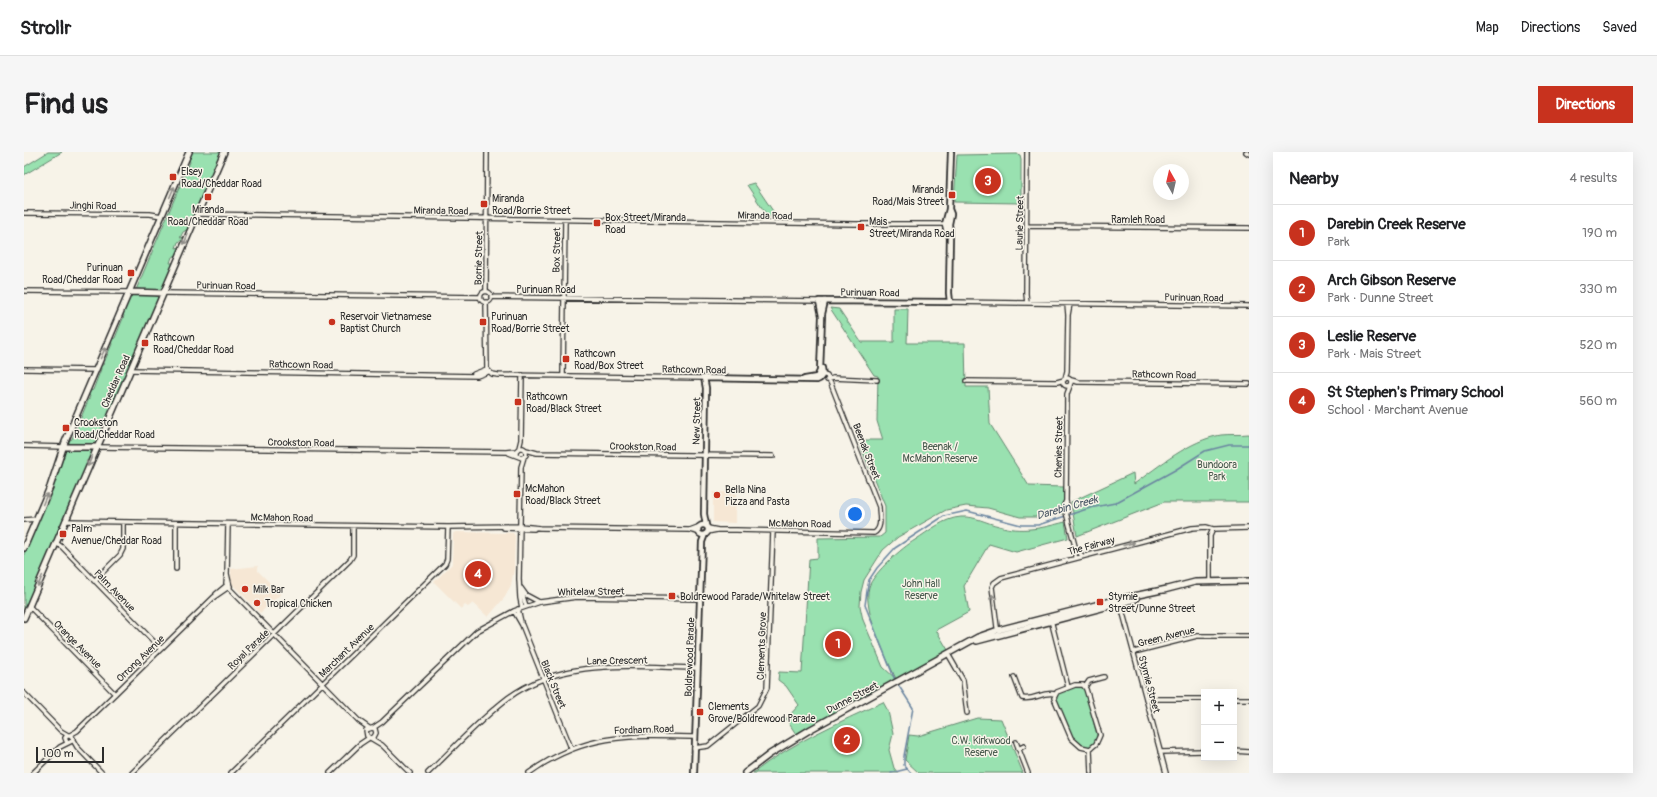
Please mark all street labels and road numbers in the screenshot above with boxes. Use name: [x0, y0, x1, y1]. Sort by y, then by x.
street label: Laurie Street: [1014, 195, 1026, 250]
street label: Jinghi Road: [70, 200, 117, 212]
street label: Miranda Road: [413, 205, 469, 217]
street label: Miranda Road: [737, 210, 793, 222]
street label: Ramleh Road: [1111, 214, 1165, 226]
street label: Box Street: [551, 226, 563, 273]
street label: Borrie Street: [473, 230, 485, 285]
street label: Purinuan Road: [196, 279, 256, 293]
street label: Purinuan Road: [516, 284, 576, 296]
street label: Purinuan Road: [840, 286, 900, 300]
street label: Purinuan Road: [1164, 291, 1224, 305]
street label: Cheddar Road: [99, 353, 133, 410]
street label: Rathcown Road: [269, 358, 333, 372]
street label: Rathcown Road: [662, 363, 726, 377]
street label: Rathcown Road: [1132, 368, 1196, 382]
street label: New Street: [691, 396, 703, 445]
street label: Chenies Street: [1052, 415, 1066, 478]
street label: Beenak Street: [850, 422, 883, 482]
street label: Crookston Road: [268, 436, 335, 450]
street label: Crookston Road: [610, 440, 677, 454]
street label: McMahon Road: [251, 511, 313, 525]
street label: McMahon Road: [769, 517, 831, 531]
street label: The Fairway: [1066, 534, 1117, 558]
street label: Palm Avenue: [91, 567, 137, 614]
street label: Whitelaw Street: [557, 585, 626, 599]
street label: Clements Grove: [755, 612, 769, 680]
street label: Boldrewood Parade: [683, 617, 697, 697]
street label: Orange Avenue: [51, 618, 104, 671]
street label: Marchant Avenue: [317, 621, 377, 680]
street label: Green Avenue: [1137, 624, 1196, 650]
street label: Royal Parade: [226, 627, 272, 672]
street label: Orrong Avenue: [114, 633, 167, 685]
street label: Lane Crescent: [586, 654, 649, 668]
street label: Stymie Street: [1136, 654, 1163, 715]
street label: Black Street: [538, 658, 569, 711]
street label: Dunne Street: [825, 679, 881, 716]
street label: Fordham Road: [614, 723, 674, 737]

